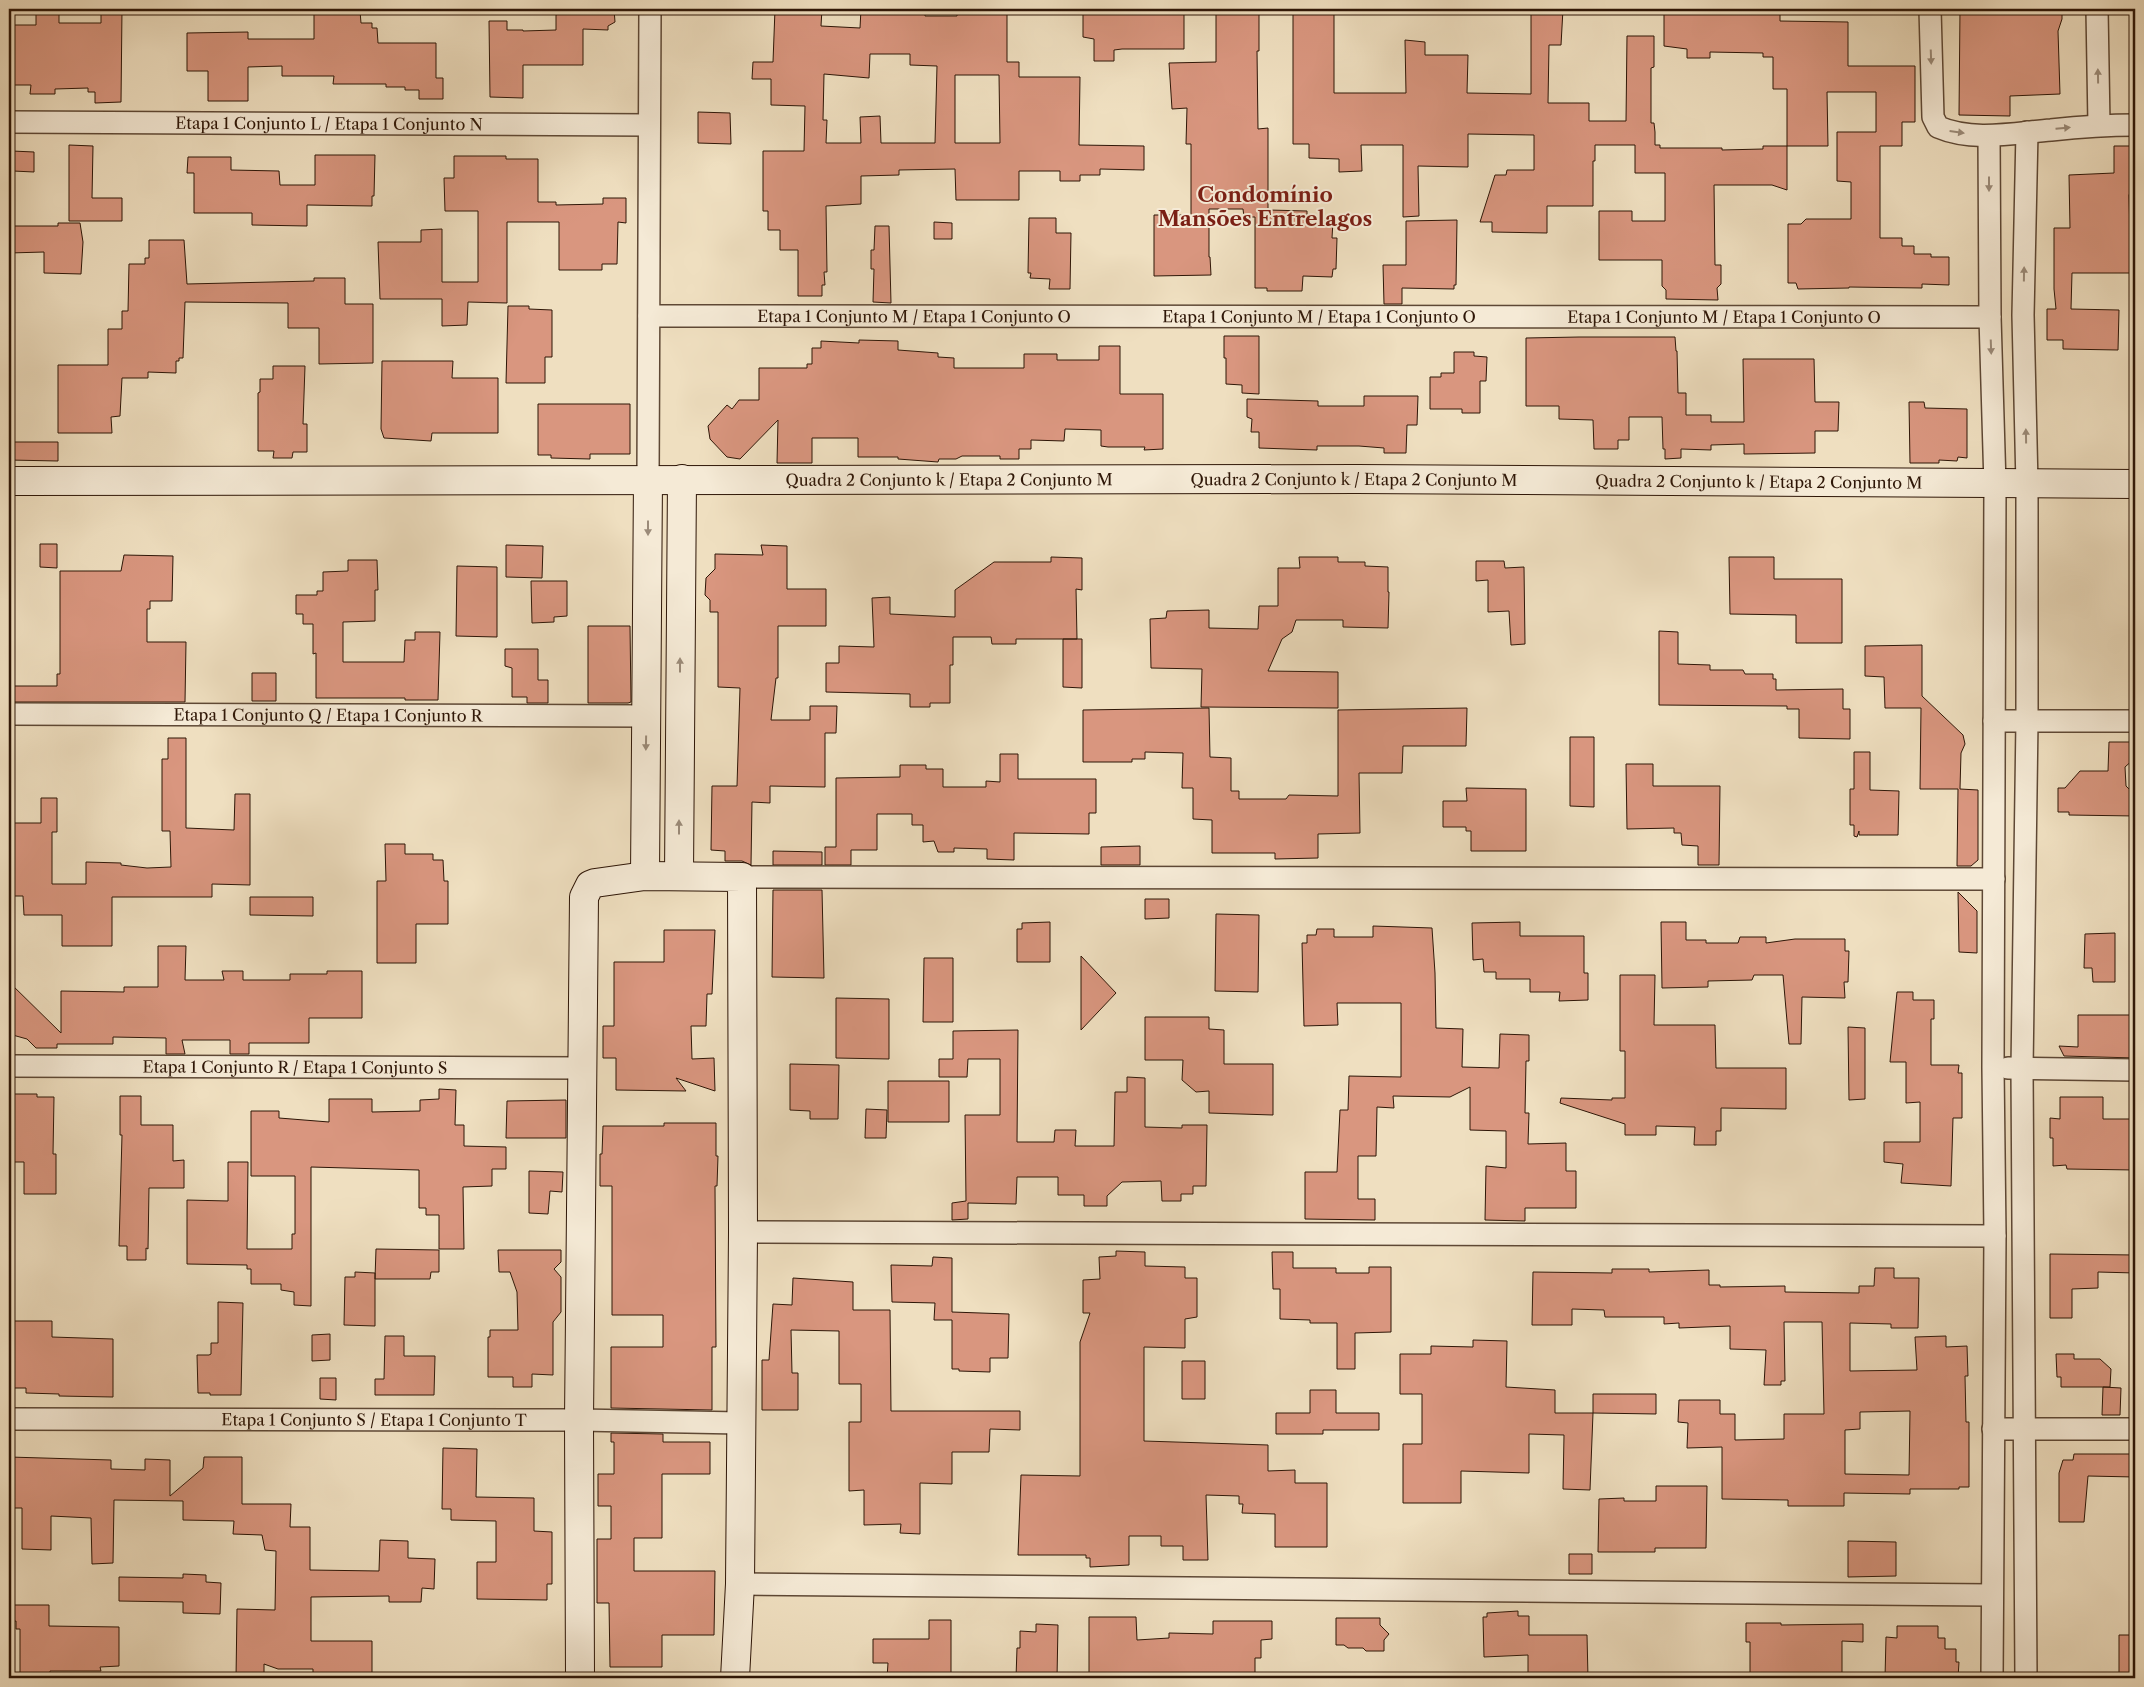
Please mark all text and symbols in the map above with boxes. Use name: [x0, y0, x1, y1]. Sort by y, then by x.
one-way arrow: [1927, 50, 1935, 66]
one-way arrow: [2094, 68, 2102, 84]
street label: Etapa 1 Conjunto L / Etapa 1 Conjunto N: [175, 113, 483, 134]
one-way arrow: [2055, 124, 2071, 132]
one-way arrow: [1950, 129, 1966, 137]
one-way arrow: [1985, 177, 1993, 193]
district label: Condomínio Mansões Entrelagos: [1158, 182, 1372, 231]
one-way arrow: [2020, 265, 2028, 281]
street label: Etapa 1 Conjunto M / Etapa 1 Conjunto O: [757, 306, 1071, 326]
street label: Etapa 1 Conjunto M / Etapa 1 Conjunto O: [1162, 306, 1476, 327]
street label: Etapa 1 Conjunto M / Etapa 1 Conjunto O: [1567, 307, 1881, 327]
one-way arrow: [1987, 339, 1995, 355]
one-way arrow: [2021, 428, 2029, 444]
street label: Quadra 2 Conjunto k / Etapa 2 Conjunto M: [785, 469, 1113, 490]
street label: Quadra 2 Conjunto k / Etapa 2 Conjunto M: [1190, 469, 1518, 490]
street label: Quadra 2 Conjunto k / Etapa 2 Conjunto M: [1595, 471, 1923, 493]
one-way arrow: [644, 520, 652, 536]
one-way arrow: [676, 657, 684, 673]
street label: Etapa 1 Conjunto Q / Etapa 1 Conjunto R: [173, 705, 484, 725]
one-way arrow: [642, 735, 650, 751]
one-way arrow: [675, 819, 683, 835]
street label: Etapa 1 Conjunto R / Etapa 1 Conjunto S: [143, 1056, 447, 1078]
street label: Etapa 1 Conjunto S / Etapa 1 Conjunto T: [221, 1409, 527, 1430]

